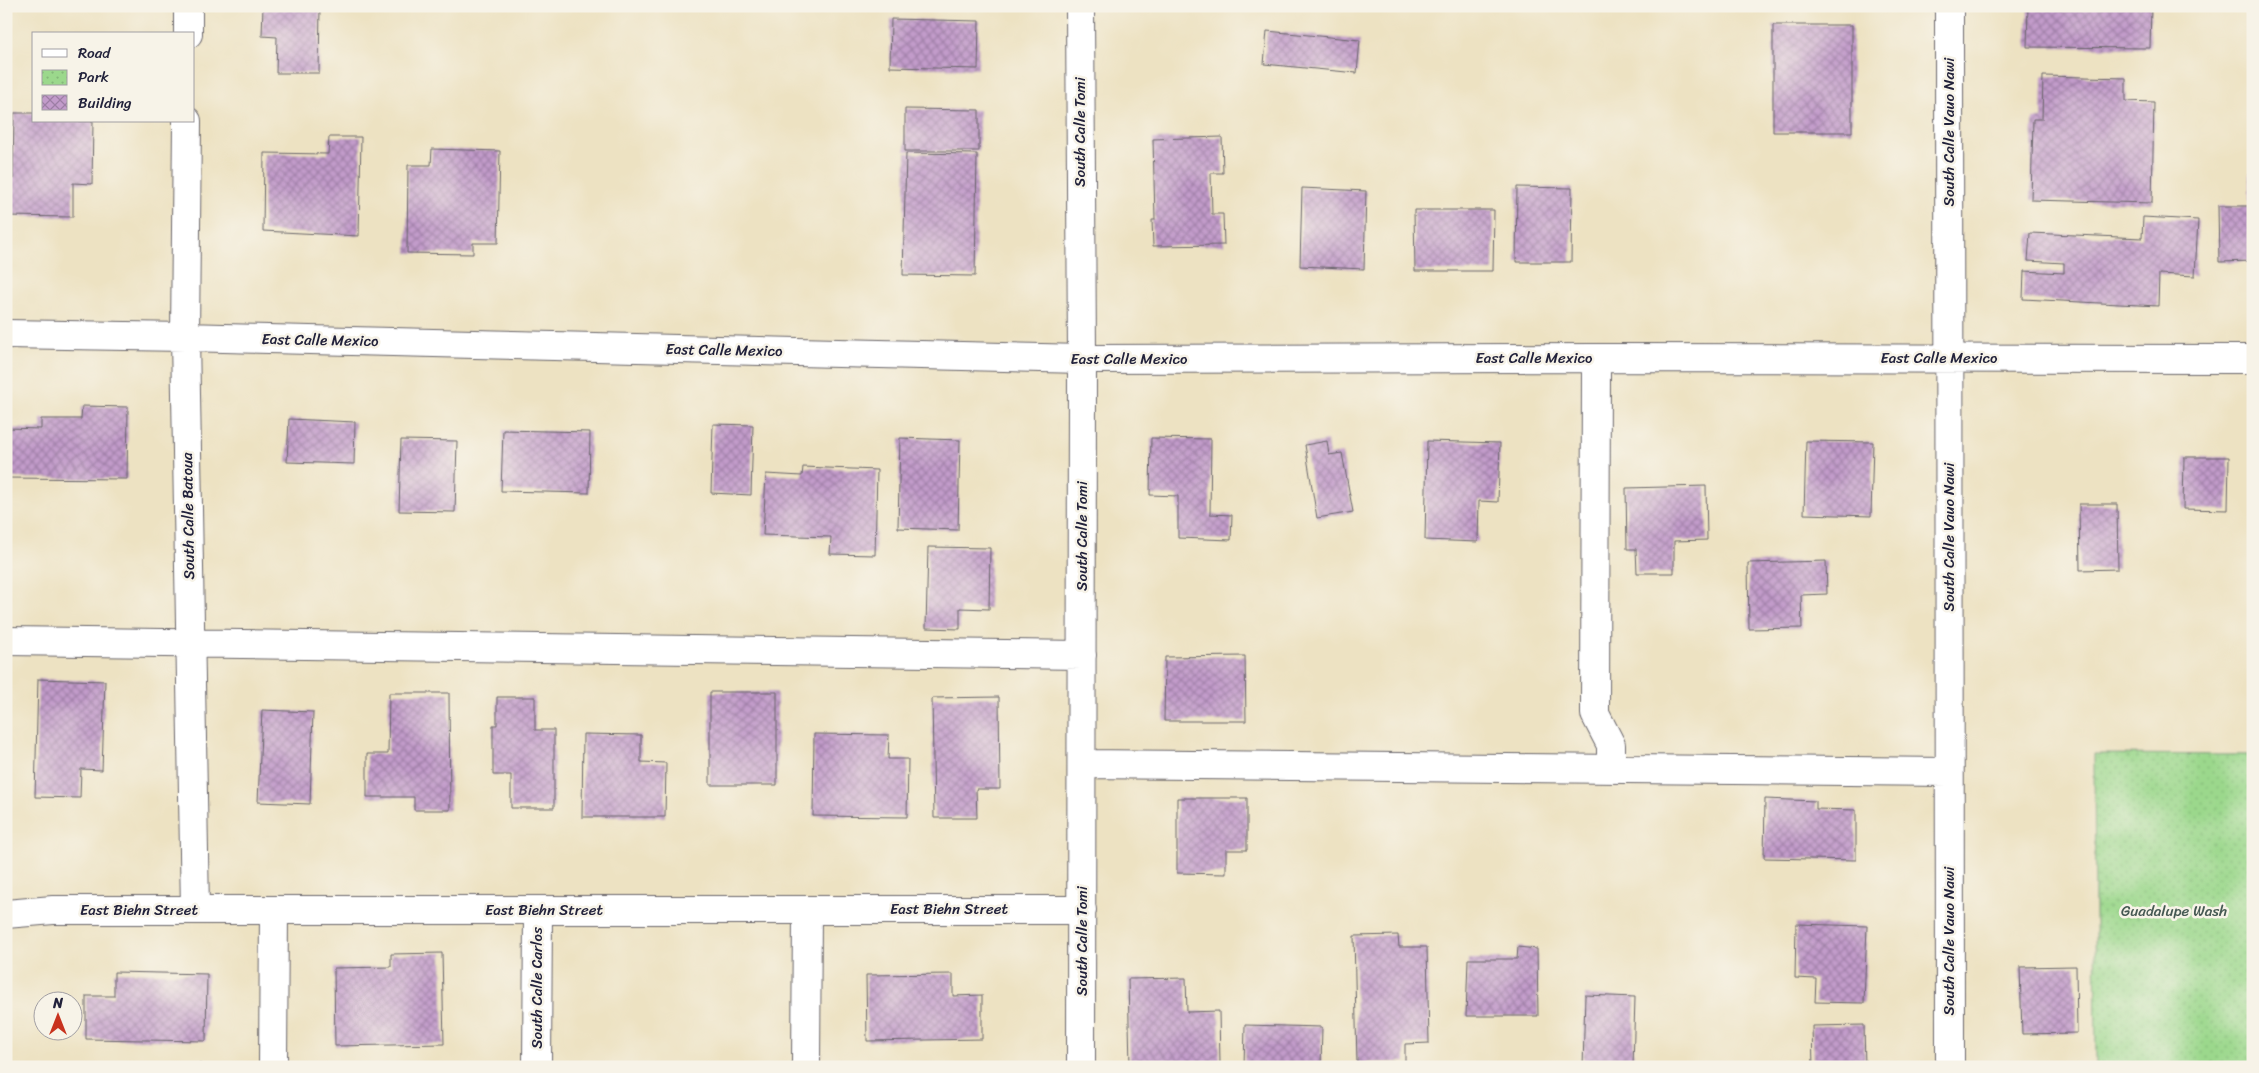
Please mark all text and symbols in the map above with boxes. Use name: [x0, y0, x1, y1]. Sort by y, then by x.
legend: [32, 32, 195, 122]
text: Road: [78, 40, 111, 66]
street label: South Calle Vauo Nawi: [1936, 57, 1962, 206]
text: Park: [78, 64, 109, 90]
street label: South Calle Tomi: [1067, 76, 1093, 187]
text: Building: [78, 90, 132, 116]
street label: East Calle Mexico: [261, 326, 379, 354]
street label: East Calle Mexico: [665, 336, 783, 364]
street label: East Calle Mexico: [1475, 345, 1593, 371]
street label: East Calle Mexico: [1880, 345, 1998, 371]
street label: East Calle Mexico: [1070, 346, 1188, 372]
street label: South Calle Batoua: [174, 452, 202, 580]
street label: South Calle Vauo Nawi: [1936, 462, 1962, 611]
street label: South Calle Tomi: [1069, 480, 1095, 591]
street label: South Calle Vauo Nawi: [1936, 866, 1962, 1015]
street label: South Calle Tomi: [1069, 885, 1095, 996]
street label: East Biehn Street: [890, 896, 1008, 922]
street label: East Biehn Street: [80, 897, 198, 923]
street label: East Biehn Street: [485, 897, 603, 923]
park label: Guadalupe Wash: [2121, 898, 2227, 924]
street label: South Calle Carlos: [524, 927, 550, 1049]
north arrow: [32, 990, 82, 1040]
text: N: [52, 991, 63, 1016]

